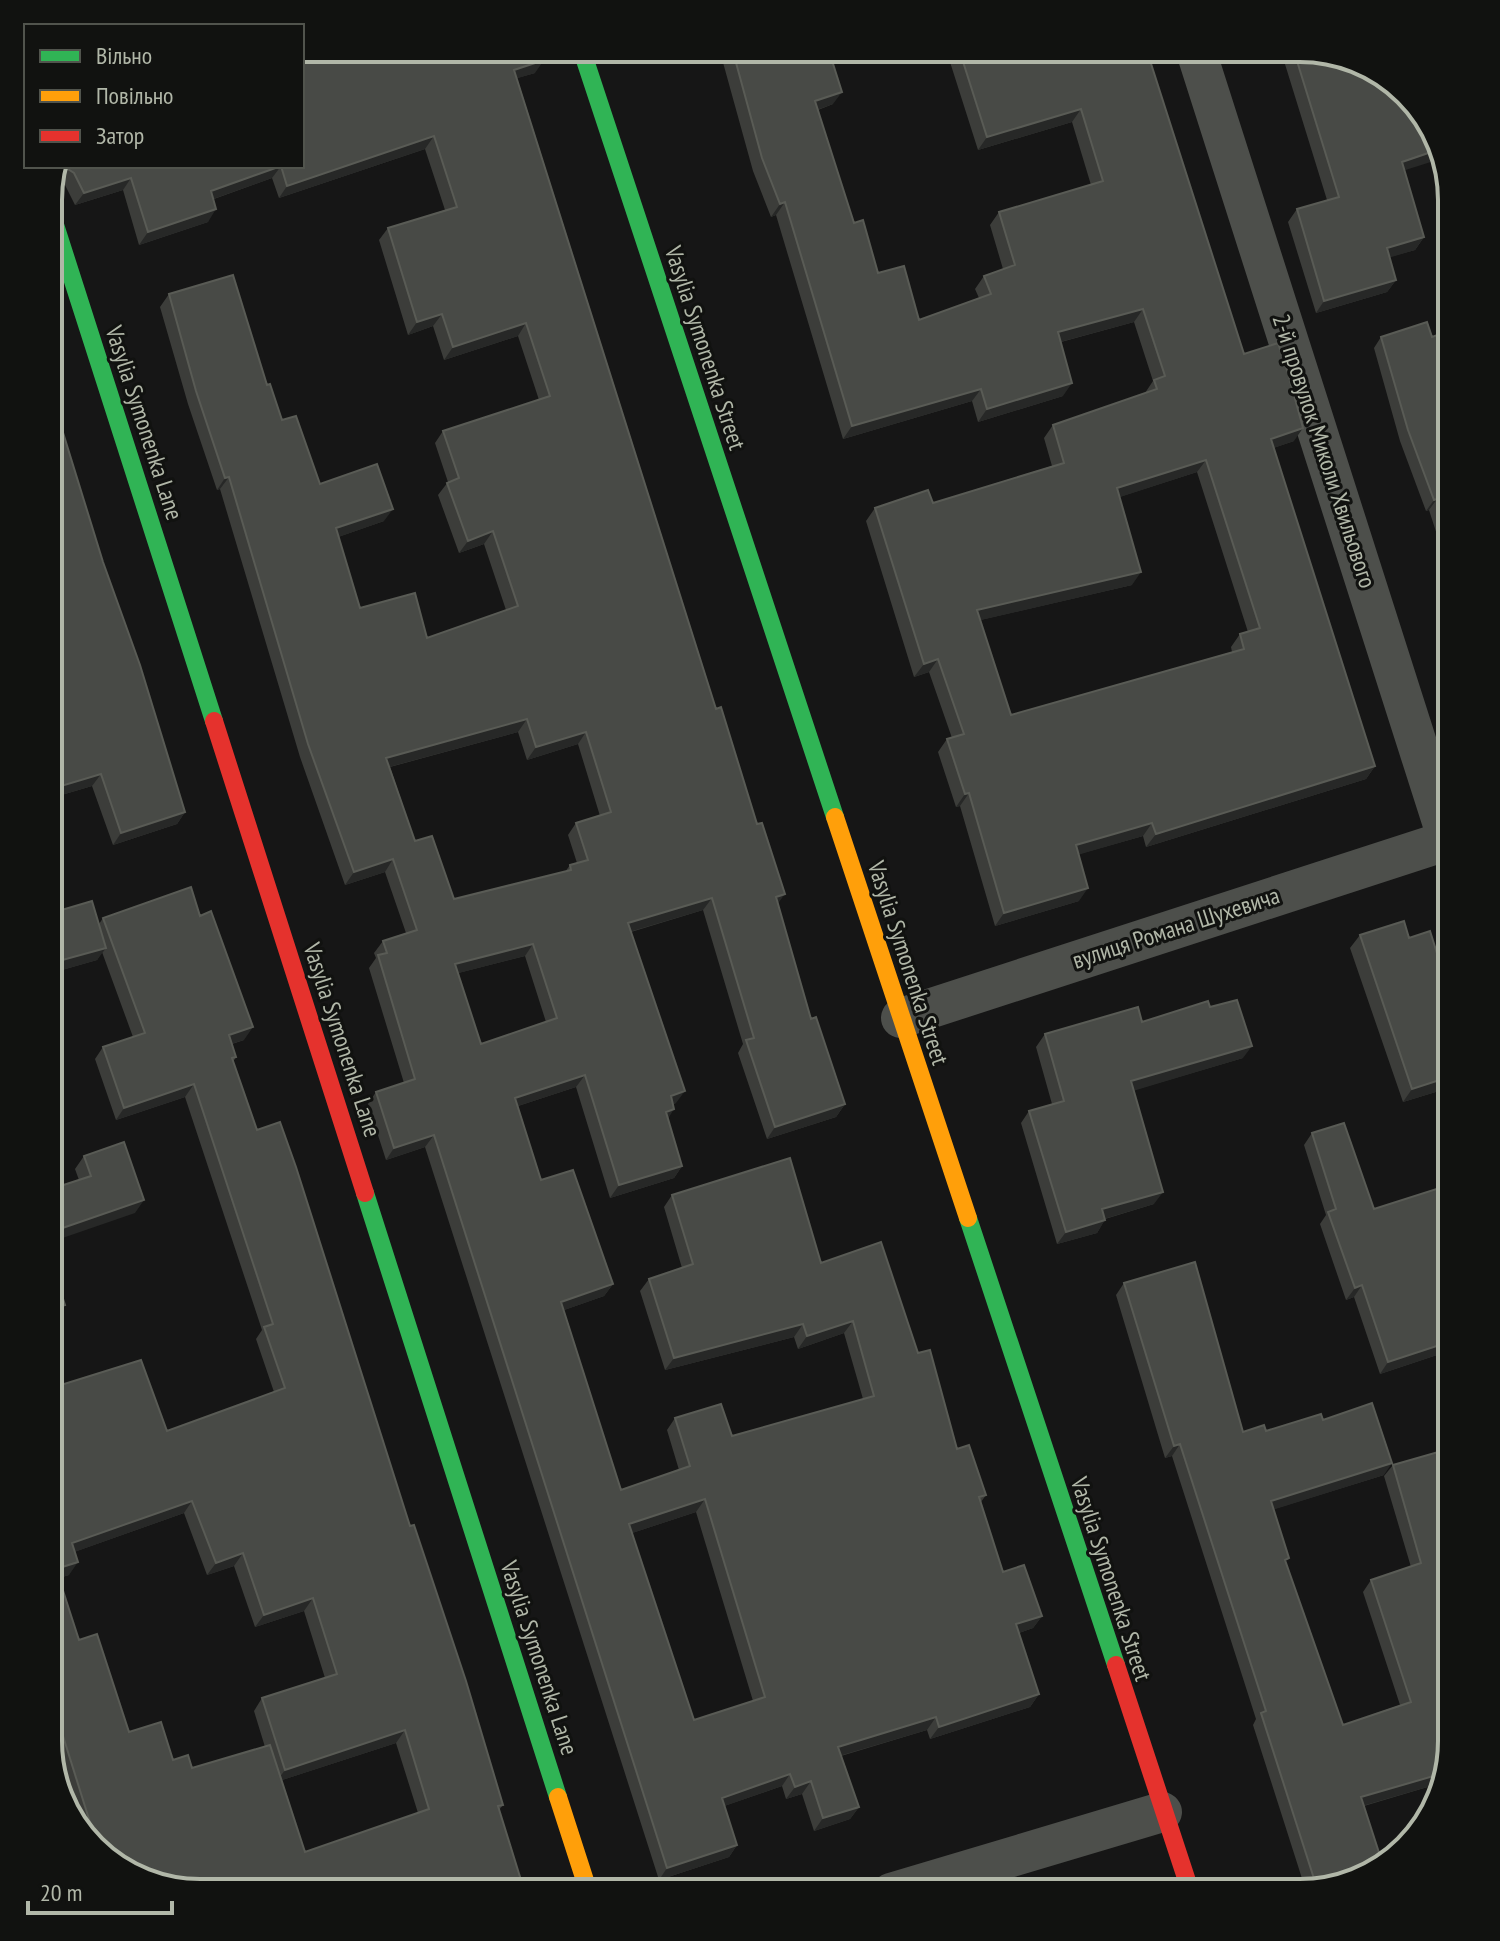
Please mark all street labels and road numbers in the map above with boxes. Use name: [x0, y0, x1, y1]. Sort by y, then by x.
street label: Vasylia Symonenka Street: [658, 241, 753, 454]
street label: 2-й провулок Миколи Хвильового: [1266, 310, 1383, 592]
street label: Vasylia Symonenka Lane: [98, 321, 190, 524]
street label: Vasylia Symonenka Street: [861, 856, 956, 1069]
street label: вулиця Романа Шухевича: [1068, 879, 1283, 976]
street label: Vasylia Symonenka Lane: [296, 938, 388, 1141]
street label: Vasylia Symonenka Street: [1064, 1472, 1159, 1685]
street label: Vasylia Symonenka Lane: [493, 1556, 585, 1759]

